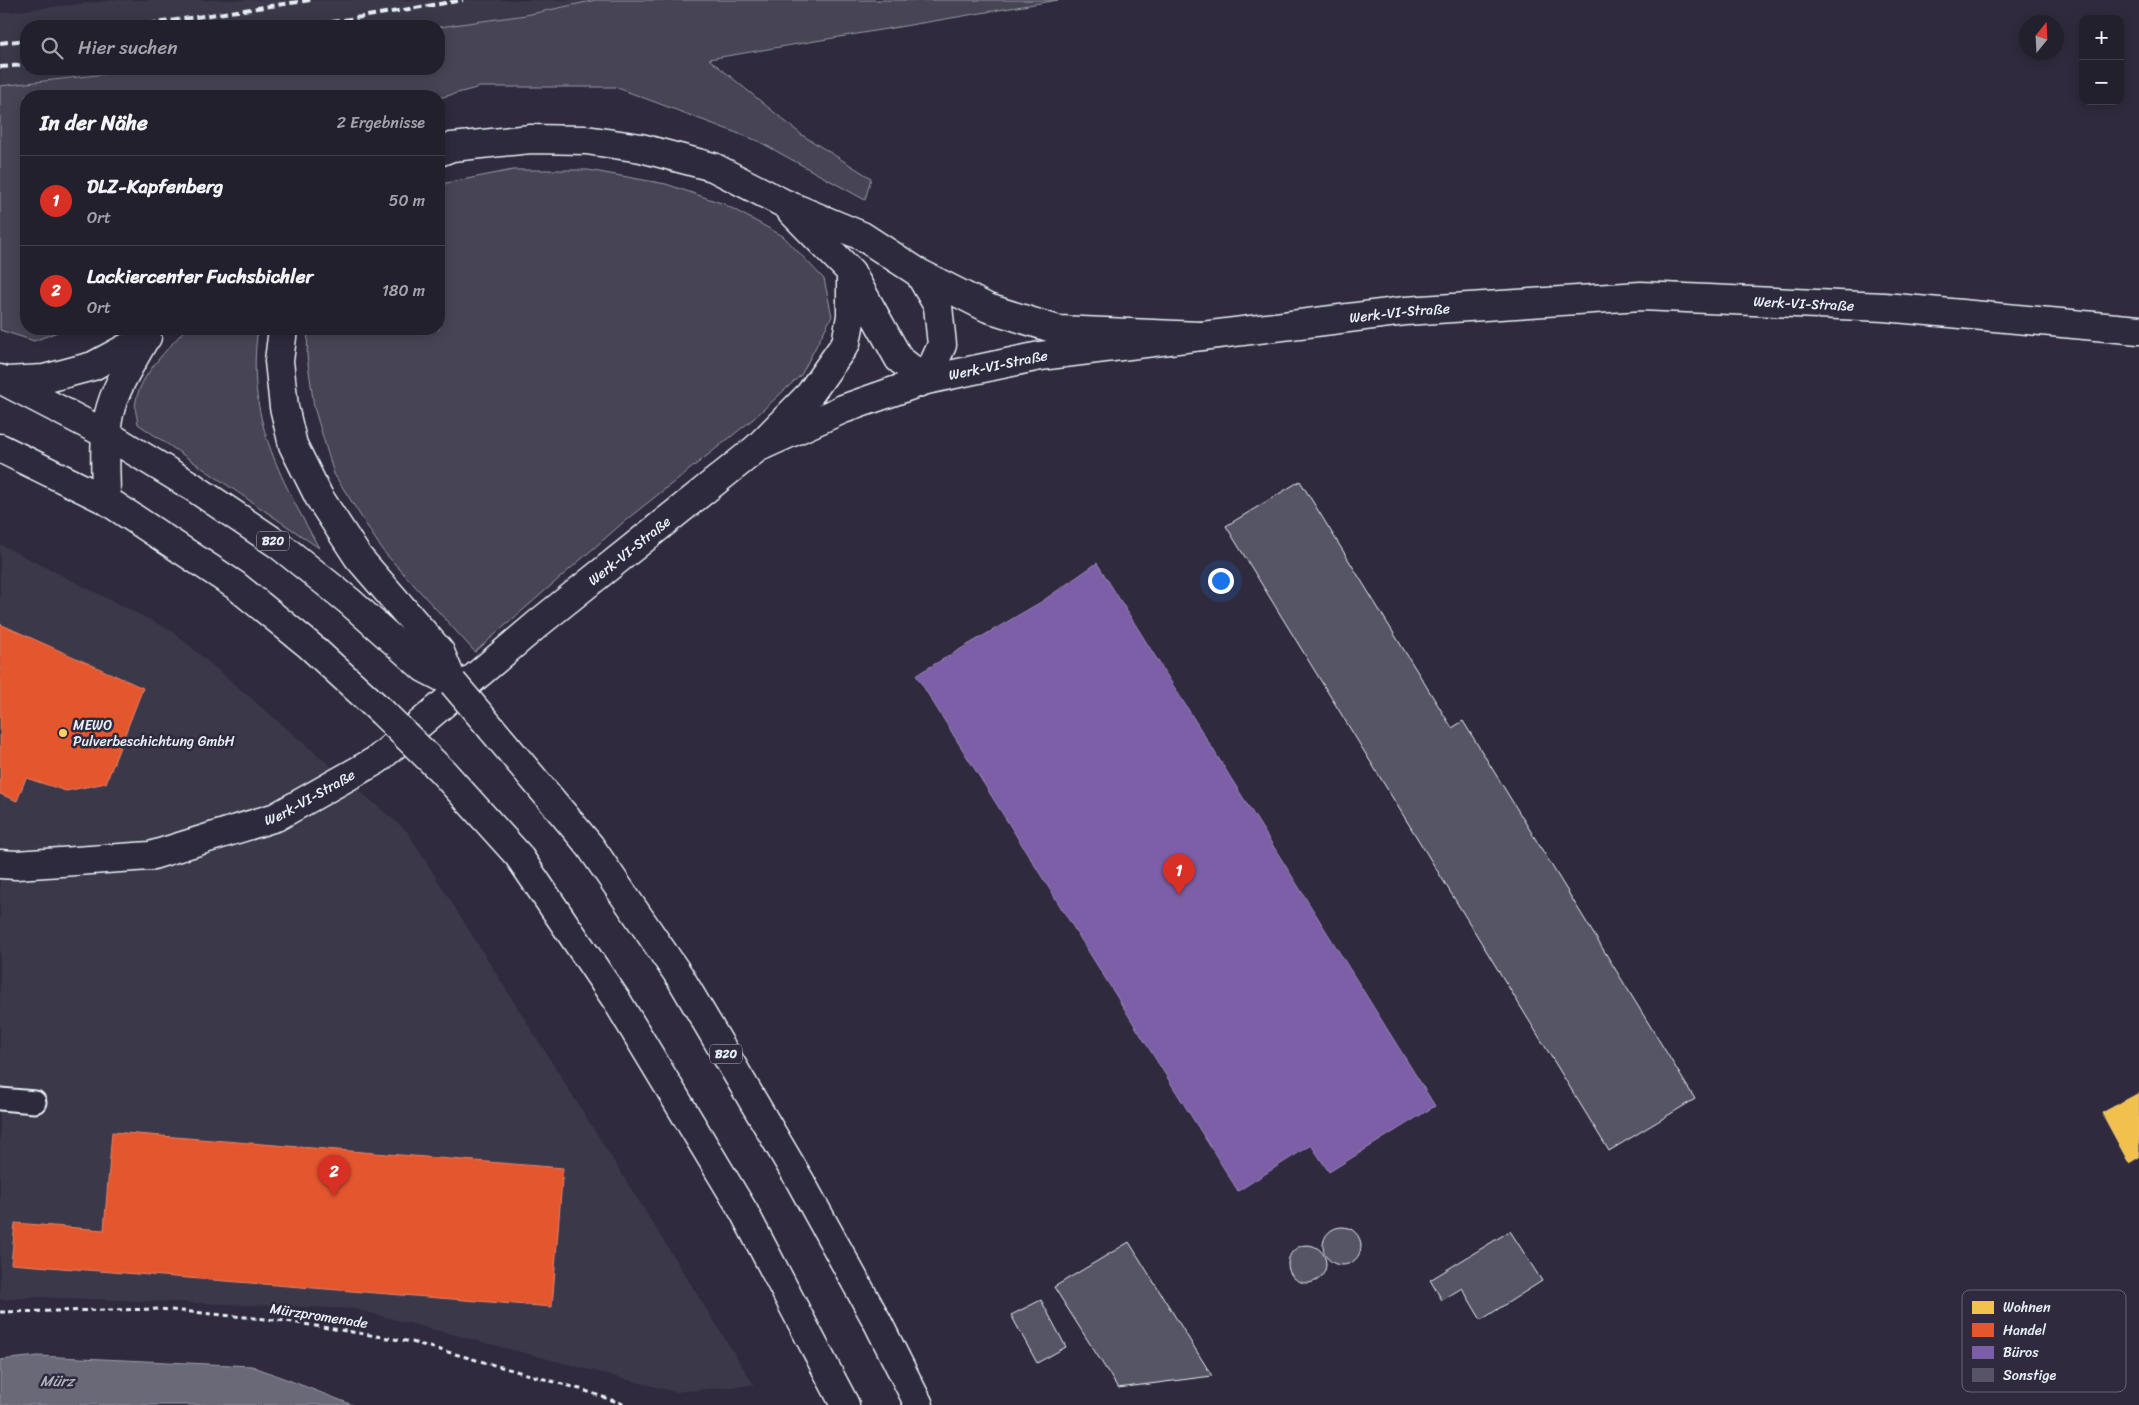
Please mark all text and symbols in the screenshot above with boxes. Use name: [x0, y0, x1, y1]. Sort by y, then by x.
north arrow: [2019, 15, 2064, 60]
map controls: [2079, 15, 2124, 105]
button: +: [2079, 15, 2124, 60]
search box: [20, 20, 445, 75]
text: Hier suchen: [78, 31, 178, 64]
icon: search: [38, 34, 66, 62]
button: −: [2079, 60, 2124, 105]
text: In der Nähe: [40, 104, 148, 142]
text: 2 Ergebnisse: [337, 108, 425, 137]
text: DLZ-Kapfenberg: [87, 170, 223, 203]
text: 1: [53, 186, 59, 215]
text: 50 m: [389, 186, 425, 215]
text: Ort: [87, 203, 111, 232]
text: Lackiercenter Fuchsbichler: [87, 260, 313, 293]
text: 2: [51, 276, 61, 305]
text: 180 m: [382, 276, 425, 305]
street label: Werk-VI-Straße: [1753, 289, 1855, 318]
text: Ort: [87, 293, 111, 322]
street label: Werk-VI-Straße: [1348, 296, 1451, 330]
street label: Werk-VI-Straße: [946, 343, 1049, 387]
street label: Werk-VI-Straße: [582, 509, 676, 592]
road number: B20: [257, 532, 289, 550]
your location: [1208, 568, 1234, 594]
place label: MEWO Pulverbeschichtung GmbH: [73, 713, 235, 754]
marker: MEWO Pulverbeschichtung GmbH: [57, 727, 69, 739]
street label: Werk-VI-Straße: [261, 762, 360, 832]
pin: 1: [1163, 854, 1195, 895]
road number: B20: [710, 1044, 742, 1064]
pin: 2: [318, 1155, 350, 1196]
legend: [1962, 1290, 2126, 1392]
text: Wohnen: [2003, 1295, 2051, 1320]
street label: Mürzpromenade: [268, 1296, 370, 1336]
text: Handel: [2003, 1318, 2047, 1343]
text: Büros: [2003, 1340, 2039, 1365]
text: Sonstige: [2003, 1363, 2056, 1388]
water label: Mürz: [40, 1368, 77, 1394]

